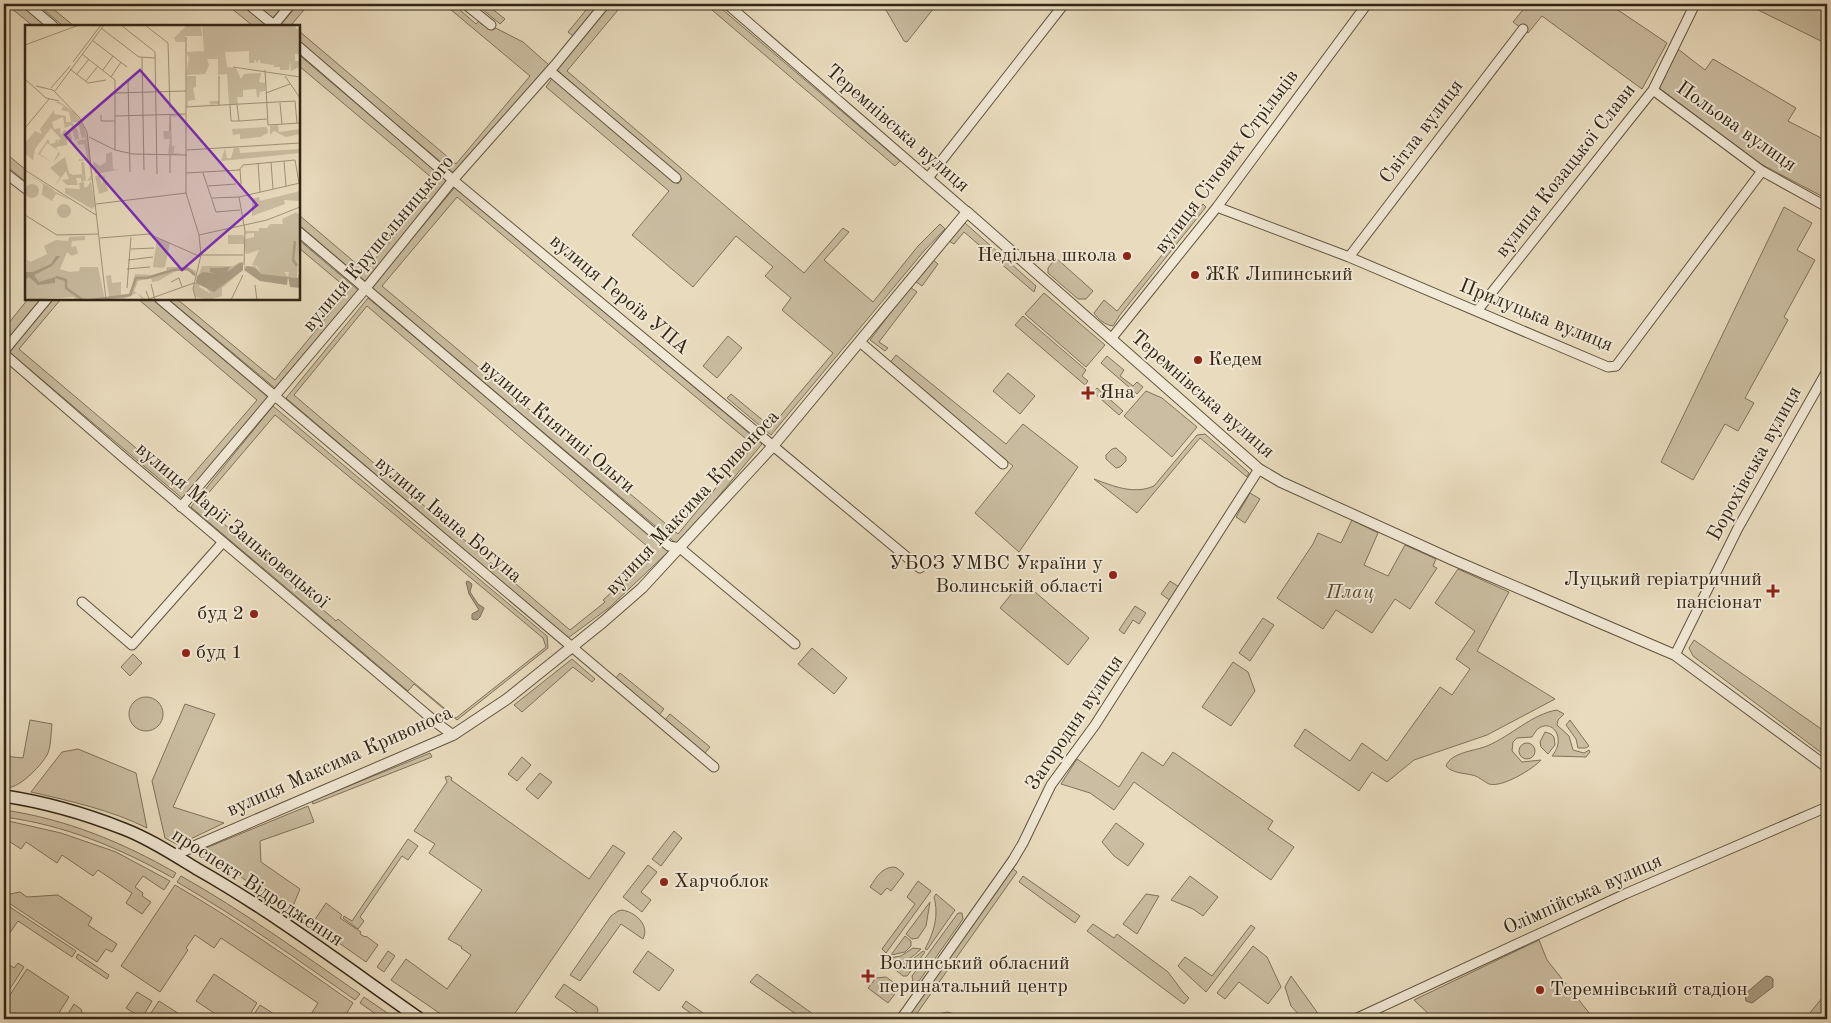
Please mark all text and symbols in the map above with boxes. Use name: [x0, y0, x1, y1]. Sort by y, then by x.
inset map: [25, 25, 300, 300]
street label: Теремнівська вулиця: [821, 61, 973, 197]
street label: вулиця Січових Стрільців: [1151, 66, 1303, 258]
street label: Світла вулиця: [1377, 76, 1467, 188]
street label: Польова вулиця: [1672, 78, 1800, 176]
street label: вулиця Козацької Слави: [1492, 80, 1640, 262]
street label: вулиця Крушельницького: [300, 152, 458, 336]
street label: вулиця Героїв УПА: [545, 231, 693, 359]
place label: Недільна школа: [977, 246, 1117, 266]
marker: Недільна школа: [1121, 250, 1133, 262]
place label: ЖК Липинський: [1205, 265, 1353, 285]
marker: ЖК Липинський: [1189, 269, 1201, 281]
street label: Прилуцька вулиця: [1456, 276, 1616, 356]
street label: Теремнівська вулиця: [1126, 327, 1278, 463]
place label: Кедем: [1208, 350, 1262, 370]
marker: Кедем: [1192, 354, 1204, 366]
street label: вулиця Княгині Ольги: [476, 357, 638, 497]
place label: Яна: [1099, 383, 1135, 403]
street label: Борохівська вулиця: [1704, 383, 1806, 545]
marker: Яна: [1081, 386, 1095, 400]
street label: вулиця Максима Кривоноса: [602, 407, 784, 599]
street label: вулиця Марії Заньковецької: [131, 439, 333, 613]
street label: вулиця Івана Богуна: [371, 453, 525, 587]
place label: УБОЗ УМВС України у Волинськiй області: [889, 554, 1103, 597]
marker: УБОЗ УМВС України у Волинськiй області: [1107, 569, 1119, 581]
place label: Луцький геріатричний пансіонат: [1564, 570, 1762, 613]
park label: Плац: [1325, 583, 1374, 603]
marker: Луцький геріатричний пансіонат: [1766, 584, 1780, 598]
place label: буд 2: [197, 604, 244, 624]
marker: буд 2: [248, 608, 260, 620]
place label: буд 1: [196, 643, 243, 663]
marker: буд 1: [180, 647, 192, 659]
street label: Загородня вулиця: [1023, 652, 1127, 794]
street label: вулиця Максима Кривоноса: [224, 703, 456, 821]
street label: проспект Відродження: [168, 825, 346, 951]
street label: Олімпійська вулиця: [1501, 851, 1665, 939]
place label: Харчоблок: [674, 872, 769, 892]
marker: Харчоблок: [658, 876, 670, 888]
place label: Волинський обласний перинатальний центр: [879, 954, 1070, 997]
marker: Волинський обласний перинатальний центр: [861, 969, 875, 983]
place label: Теремнівський стадіон: [1550, 980, 1747, 1000]
marker: Теремнівський стадіон: [1534, 984, 1546, 996]

